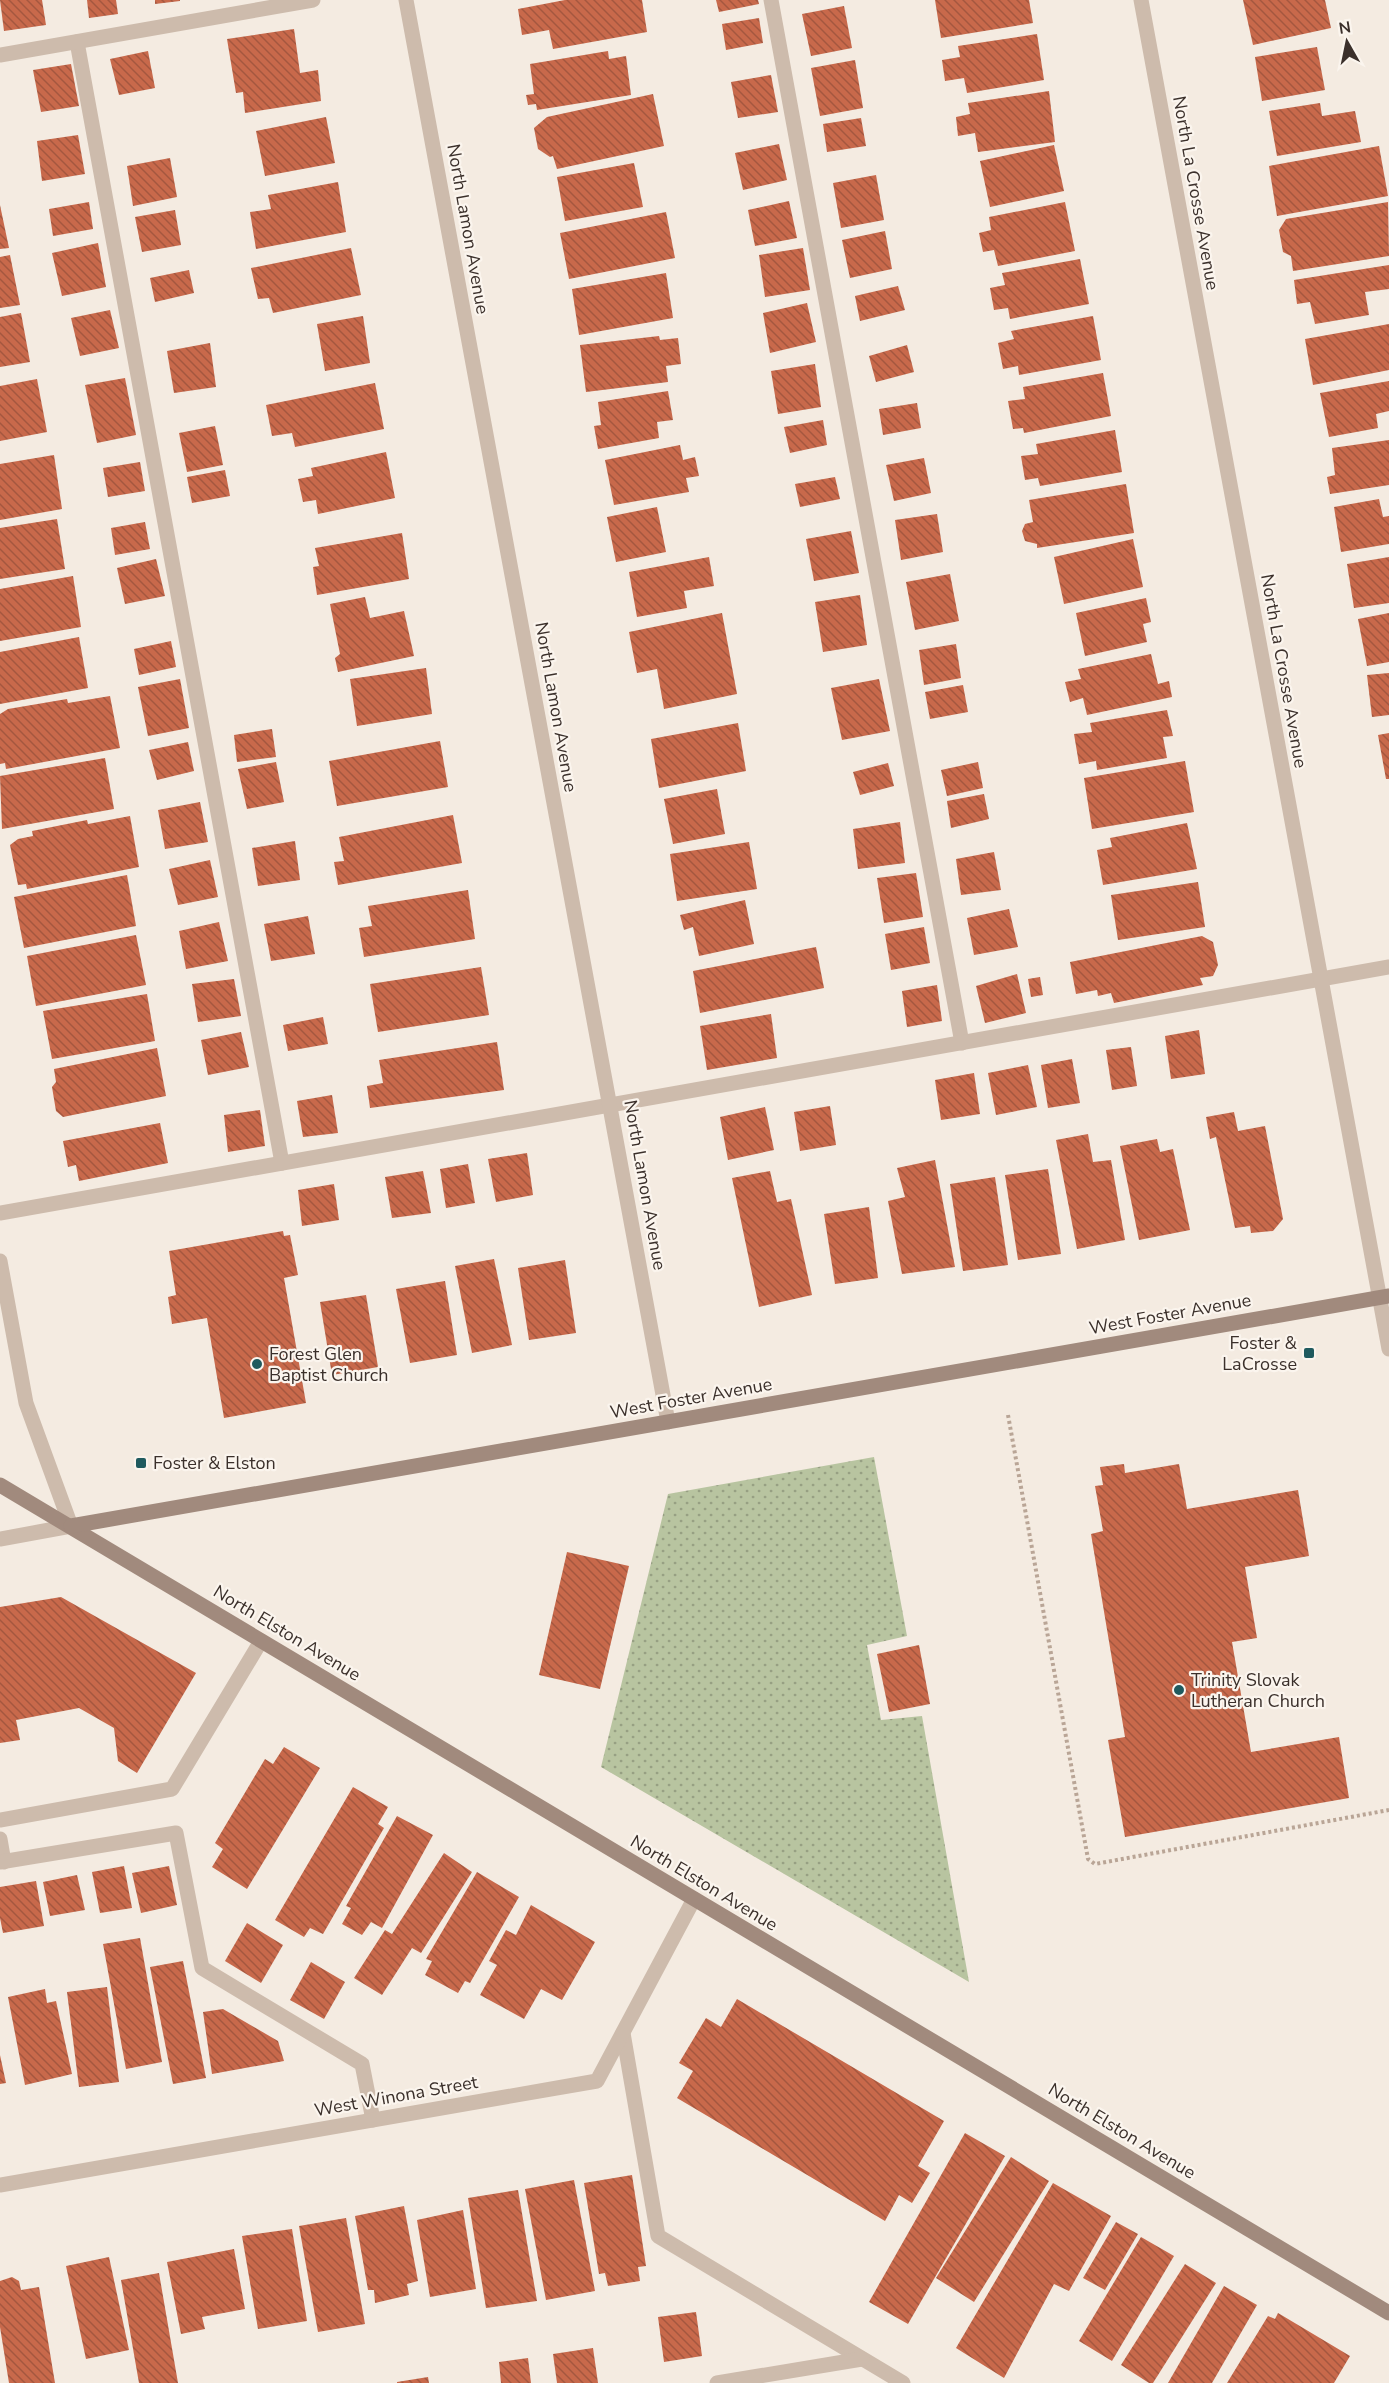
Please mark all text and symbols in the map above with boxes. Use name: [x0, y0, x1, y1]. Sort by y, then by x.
north arrow: [1317, 12, 1377, 72]
text: N: [1337, 16, 1352, 40]
street label: North La Crosse Avenue: [1167, 94, 1225, 292]
street label: North Lamon Avenue: [441, 142, 495, 316]
street label: North La Crosse Avenue: [1255, 572, 1313, 770]
street label: North Lamon Avenue: [529, 620, 583, 794]
street label: North Lamon Avenue: [618, 1098, 672, 1272]
street label: West Foster Avenue: [1087, 1288, 1253, 1340]
place label: Foster & LaCrosse: [1222, 1331, 1298, 1376]
place label: Forest Glen Baptist Church: [269, 1342, 388, 1387]
marker: Foster & LaCrosse: [1302, 1346, 1316, 1360]
marker: Forest Glen Baptist Church: [250, 1357, 264, 1371]
street label: West Foster Avenue: [608, 1372, 774, 1424]
place label: Foster & Elston: [153, 1451, 276, 1475]
marker: Foster & Elston: [134, 1456, 148, 1470]
street label: North Elston Avenue: [209, 1579, 365, 1687]
place label: Trinity Slovak Lutheran Church: [1191, 1668, 1325, 1713]
marker: Trinity Slovak Lutheran Church: [1172, 1683, 1186, 1697]
street label: North Elston Avenue: [626, 1829, 782, 1937]
street label: West Winona Street: [312, 2070, 480, 2122]
street label: North Elston Avenue: [1044, 2077, 1200, 2185]

